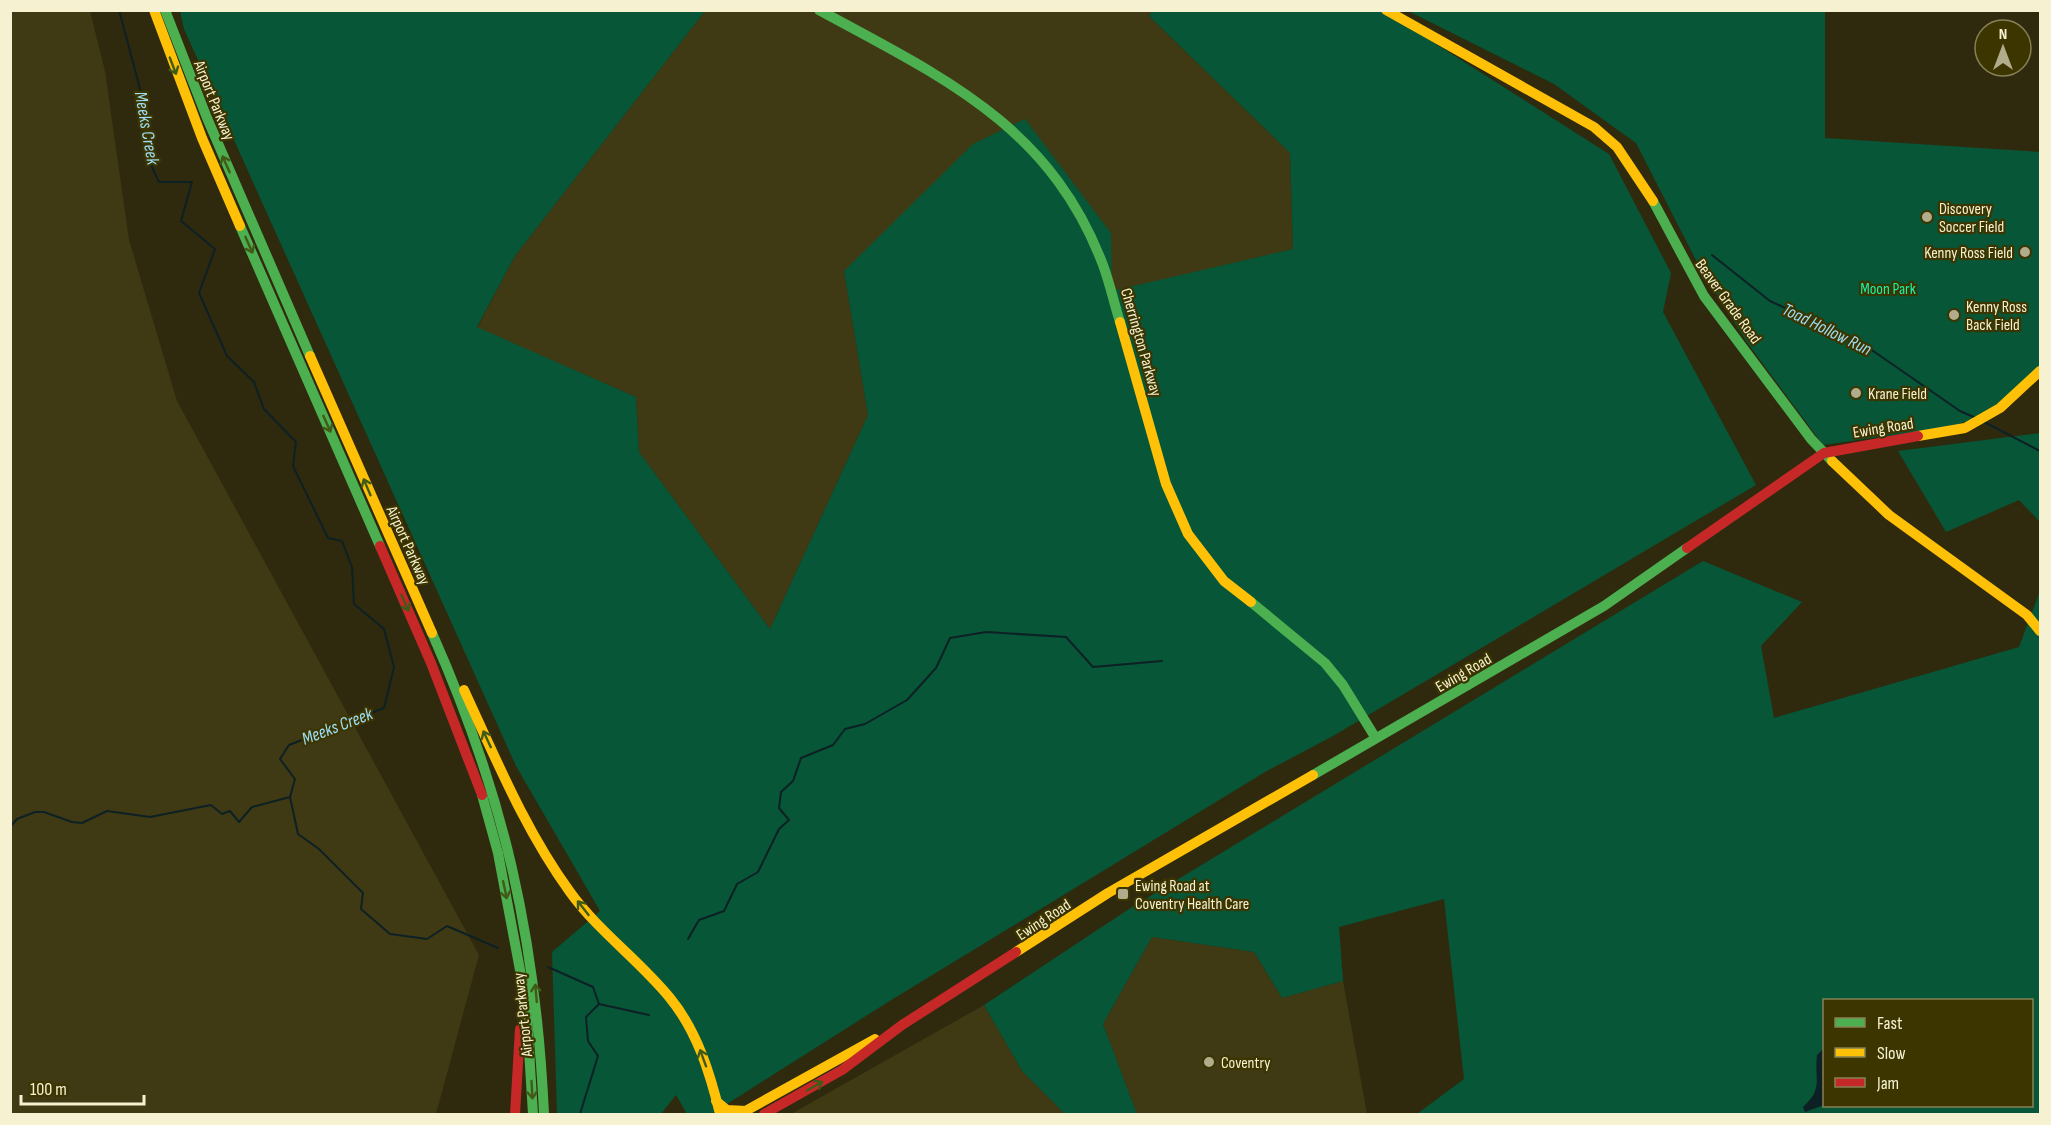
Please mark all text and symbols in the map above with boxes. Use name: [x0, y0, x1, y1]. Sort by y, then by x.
north arrow: [1973, 18, 2033, 78]
text: N: [1999, 25, 2007, 44]
one-way arrow: [169, 56, 180, 74]
street label: Airport Parkway: [189, 57, 238, 143]
water label: Meeks Creek: [130, 90, 164, 168]
one-way arrow: [219, 155, 231, 173]
place label: Discovery Soccer Field: [1939, 200, 2004, 237]
marker: Discovery Soccer Field: [1920, 210, 1934, 224]
one-way arrow: [244, 236, 255, 254]
place label: Kenny Ross Field: [1924, 244, 2013, 263]
marker: Kenny Ross Field: [2018, 245, 2032, 259]
street label: Beaver Grade Road: [1691, 256, 1765, 348]
park label: Moon Park: [1860, 280, 1916, 299]
street label: Cherrington Parkway: [1116, 286, 1165, 399]
place label: Kenny Ross Back Field: [1966, 298, 2027, 335]
water label: Toad Hollow Run: [1779, 299, 1875, 360]
marker: Kenny Ross Back Field: [1947, 308, 1961, 322]
place label: Krane Field: [1868, 385, 1927, 404]
marker: Krane Field: [1849, 386, 1863, 400]
one-way arrow: [322, 414, 333, 433]
street label: Ewing Road: [1852, 414, 1915, 443]
one-way arrow: [361, 478, 372, 496]
street label: Airport Parkway: [381, 502, 433, 588]
one-way arrow: [400, 593, 411, 611]
street label: Ewing Road: [1433, 650, 1495, 697]
water label: Meeks Creek: [299, 703, 377, 750]
one-way arrow: [480, 730, 492, 748]
place label: Ewing Road at Coventry Health Care: [1135, 877, 1249, 914]
one-way arrow: [500, 880, 511, 899]
marker: Ewing Road at Coventry Health Care: [1116, 887, 1130, 901]
street label: Ewing Road: [1013, 896, 1075, 945]
one-way arrow: [576, 900, 589, 916]
street label: Airport Parkway: [510, 972, 537, 1059]
one-way arrow: [531, 984, 542, 1004]
legend: [1823, 999, 2033, 1107]
text: Fast: [1877, 1013, 1903, 1034]
text: Slow: [1877, 1043, 1906, 1064]
one-way arrow: [697, 1050, 708, 1068]
place label: Coventry: [1221, 1054, 1270, 1073]
marker: Coventry: [1202, 1055, 1216, 1069]
scale bar: [21, 1068, 144, 1106]
text: Jam: [1876, 1073, 1899, 1094]
text: 100 m: [30, 1079, 67, 1100]
one-way arrow: [527, 1080, 538, 1100]
one-way arrow: [806, 1080, 823, 1092]

